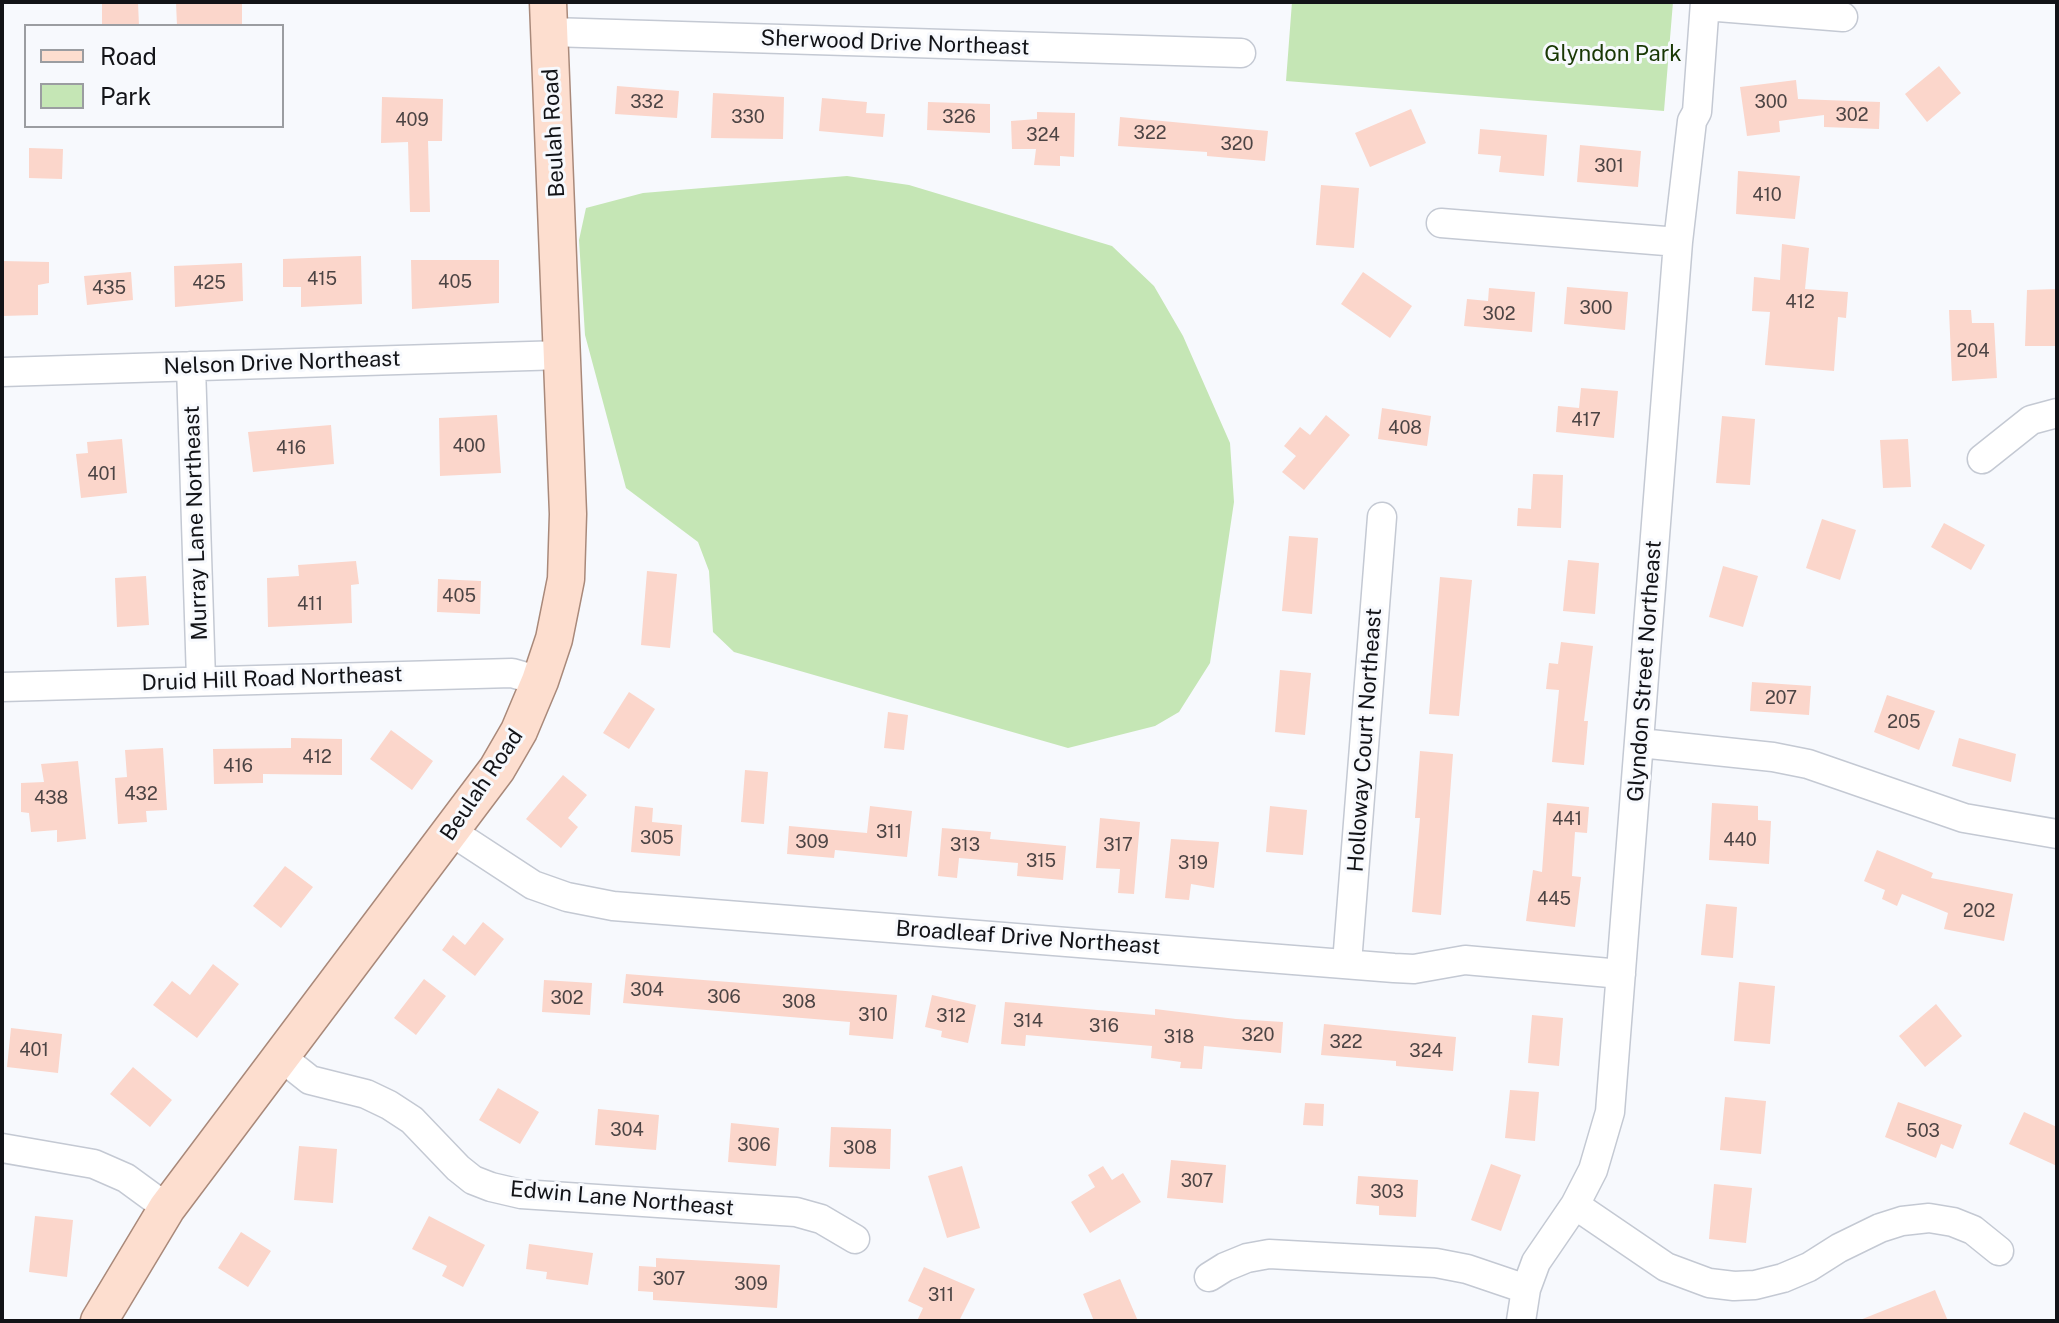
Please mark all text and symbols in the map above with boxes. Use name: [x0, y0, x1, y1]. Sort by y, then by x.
legend: [24, 24, 284, 128]
street label: Sherwood Drive Northeast: [760, 25, 1030, 61]
park label: Glyndon Park: [1544, 41, 1682, 67]
text: Road: [100, 42, 157, 70]
street label: Beulah Road: [537, 68, 571, 198]
text: Park: [100, 82, 151, 110]
house number: 332: [630, 91, 664, 113]
house number: 300: [1754, 91, 1788, 113]
house number: 302: [1836, 104, 1868, 126]
house number: 330: [731, 106, 765, 128]
house number: 326: [942, 106, 976, 128]
house number: 409: [395, 109, 429, 131]
house number: 322: [1134, 122, 1166, 144]
house number: 324: [1026, 124, 1060, 146]
house number: 320: [1220, 133, 1254, 155]
house number: 301: [1594, 155, 1624, 177]
house number: 410: [1752, 184, 1782, 206]
house number: 415: [307, 268, 337, 290]
house number: 405: [438, 271, 472, 293]
house number: 425: [192, 272, 226, 294]
house number: 435: [92, 277, 126, 299]
house number: 412: [1785, 291, 1815, 313]
house number: 300: [1579, 297, 1613, 319]
house number: 302: [1483, 303, 1515, 325]
house number: 204: [1956, 340, 1990, 362]
street label: Nelson Drive Northeast: [163, 346, 401, 380]
street label: Murray Lane Northeast: [179, 405, 213, 641]
house number: 417: [1571, 409, 1601, 431]
house number: 408: [1388, 417, 1422, 439]
house number: 400: [452, 435, 486, 457]
house number: 416: [276, 437, 306, 459]
house number: 401: [87, 463, 117, 485]
street label: Glyndon Street Northeast: [1623, 539, 1667, 803]
house number: 405: [442, 585, 476, 607]
house number: 411: [297, 593, 323, 615]
street label: Holloway Court Northeast: [1343, 607, 1387, 873]
street label: Druid Hill Road Northeast: [141, 661, 403, 697]
house number: 207: [1765, 687, 1797, 709]
house number: 205: [1887, 711, 1921, 733]
street label: Beulah Road: [435, 724, 529, 846]
house number: 412: [302, 746, 332, 768]
house number: 416: [223, 755, 253, 777]
house number: 432: [124, 783, 158, 805]
house number: 438: [34, 787, 68, 809]
house number: 441: [1552, 808, 1582, 830]
house number: 311: [876, 821, 902, 843]
house number: 305: [640, 827, 674, 849]
house number: 440: [1723, 829, 1757, 851]
house number: 309: [795, 831, 829, 853]
house number: 313: [950, 834, 980, 856]
house number: 317: [1103, 834, 1133, 856]
house number: 315: [1026, 850, 1056, 872]
house number: 319: [1178, 852, 1208, 874]
house number: 445: [1537, 888, 1571, 910]
house number: 202: [1963, 900, 1995, 922]
street label: Broadleaf Drive Northeast: [895, 916, 1161, 960]
house number: 304: [630, 979, 664, 1001]
house number: 306: [707, 986, 741, 1008]
house number: 302: [551, 987, 583, 1009]
house number: 308: [782, 991, 816, 1013]
house number: 310: [858, 1004, 888, 1026]
house number: 312: [936, 1005, 966, 1027]
house number: 314: [1013, 1010, 1043, 1032]
house number: 316: [1089, 1015, 1119, 1037]
house number: 320: [1241, 1024, 1275, 1046]
house number: 318: [1164, 1026, 1194, 1048]
house number: 322: [1330, 1031, 1362, 1053]
house number: 401: [19, 1039, 49, 1061]
house number: 324: [1409, 1040, 1443, 1062]
house number: 304: [610, 1119, 644, 1141]
house number: 503: [1906, 1120, 1940, 1142]
house number: 306: [737, 1134, 771, 1156]
house number: 308: [843, 1137, 877, 1159]
house number: 307: [1181, 1170, 1213, 1192]
street label: Edwin Lane Northeast: [509, 1176, 735, 1222]
house number: 303: [1370, 1181, 1404, 1203]
house number: 307: [653, 1268, 685, 1290]
house number: 309: [734, 1273, 768, 1295]
house number: 311: [928, 1284, 954, 1306]

